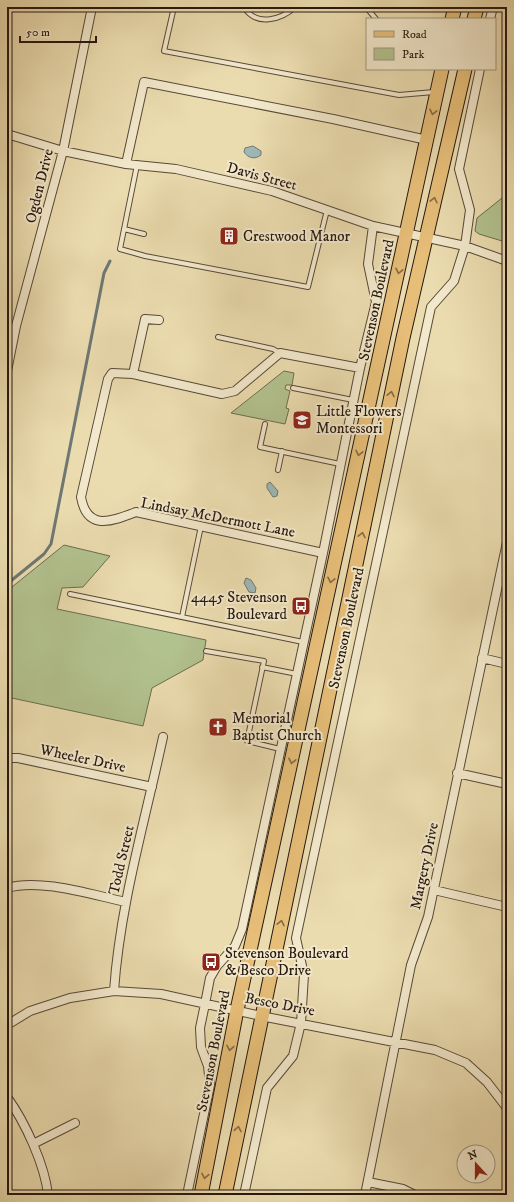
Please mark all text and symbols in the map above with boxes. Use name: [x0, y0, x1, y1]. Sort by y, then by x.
scale bar: [20, 18, 96, 44]
legend: [366, 18, 496, 70]
text: 50 m: [26, 25, 50, 40]
text: Road: [402, 27, 427, 42]
text: Park: [402, 47, 424, 62]
one-way arrow: [429, 109, 437, 115]
street label: Ogden Drive: [21, 147, 58, 225]
street label: Davis Street: [225, 158, 299, 195]
one-way arrow: [430, 197, 438, 203]
building icon: Crestwood Manor: [218, 225, 240, 247]
place label: Crestwood Manor: [243, 227, 350, 246]
street label: Stevenson Boulevard: [354, 237, 399, 363]
one-way arrow: [395, 268, 403, 274]
one-way arrow: [387, 391, 395, 397]
place label: Little Flowers Montessori: [316, 402, 401, 438]
school or university icon: Little Flowers Montessori: [291, 409, 313, 431]
one-way arrow: [356, 449, 364, 456]
street label: Lindsay McDermott Lane: [139, 493, 297, 542]
one-way arrow: [357, 532, 366, 538]
street label: Stevenson Boulevard: [324, 565, 369, 691]
one-way arrow: [328, 576, 336, 583]
place label: 4445 Stevenson Boulevard: [191, 588, 288, 624]
bus stop icon: 4445 Stevenson Boulevard: [290, 595, 312, 617]
place label: Memorial Baptist Church: [232, 709, 322, 745]
church icon: Memorial Baptist Church: [207, 716, 229, 738]
street label: Wheeler Drive: [37, 740, 128, 777]
one-way arrow: [288, 758, 296, 764]
street label: Margery Drive: [406, 821, 443, 911]
street label: Todd Street: [104, 823, 139, 897]
one-way arrow: [276, 920, 284, 926]
place label: Stevenson Boulevard & Besco Drive: [225, 944, 349, 980]
bus stop icon: Stevenson Boulevard & Besco Drive: [200, 951, 222, 973]
street label: Stevenson Boulevard: [192, 988, 235, 1114]
street label: Besco Drive: [243, 988, 317, 1021]
one-way arrow: [226, 1045, 234, 1052]
one-way arrow: [234, 1126, 242, 1132]
north arrow: [456, 1144, 496, 1184]
text: N: [466, 1147, 479, 1164]
one-way arrow: [201, 1173, 210, 1179]

